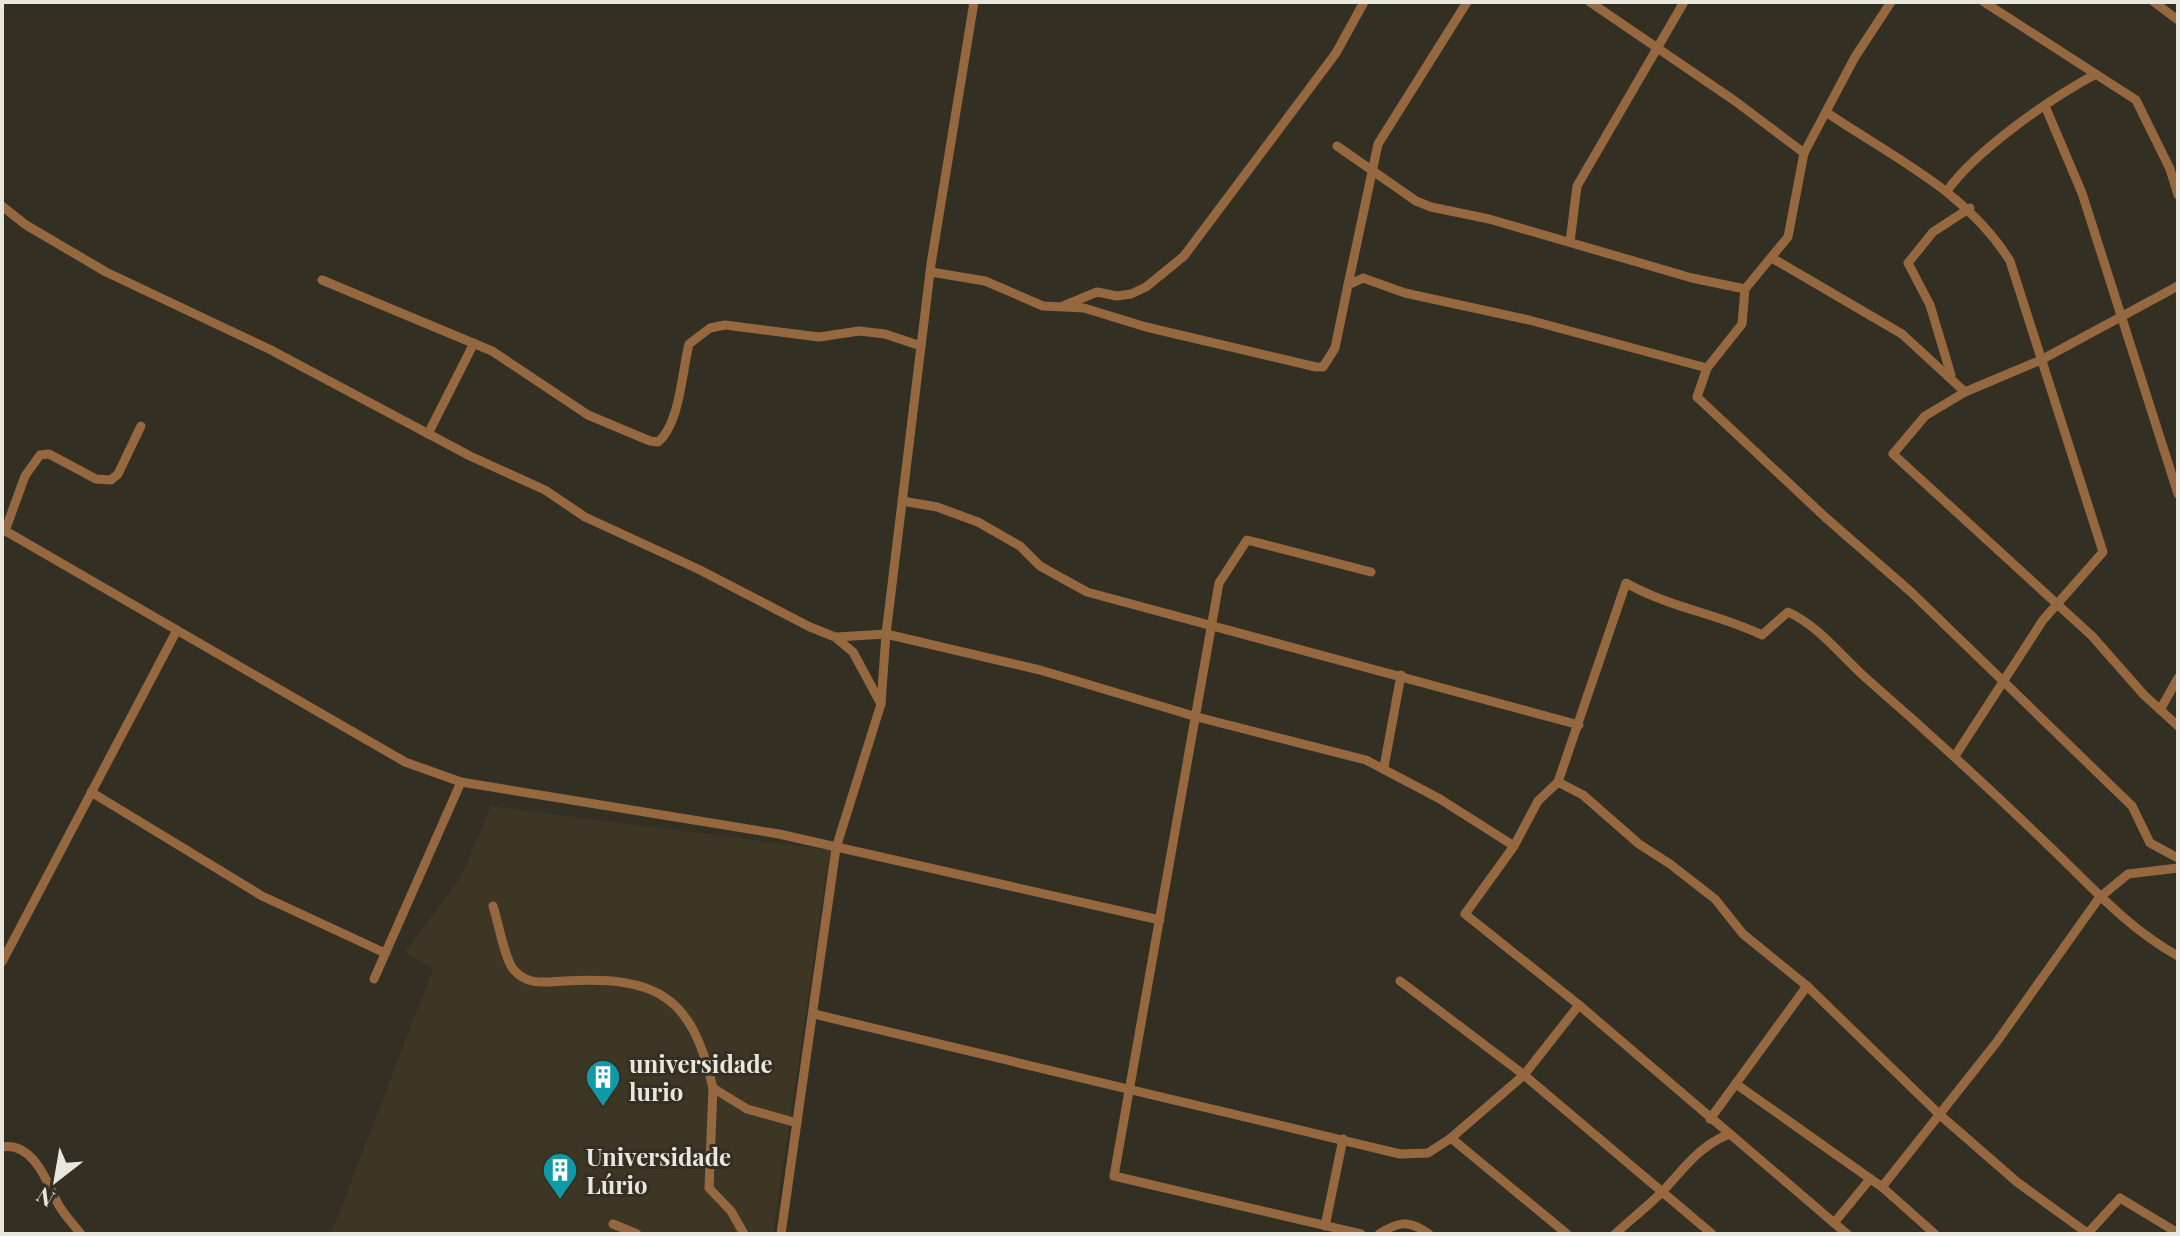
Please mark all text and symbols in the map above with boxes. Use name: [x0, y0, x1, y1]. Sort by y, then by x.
place label: universidade lurio: [629, 1047, 773, 1107]
building icon: universidade lurio: [584, 1058, 622, 1108]
north arrow: [16, 1140, 96, 1220]
place label: Universidade Lúrio: [586, 1140, 731, 1200]
building icon: Universidade Lúrio: [541, 1151, 579, 1201]
text: N: [31, 1181, 60, 1215]

